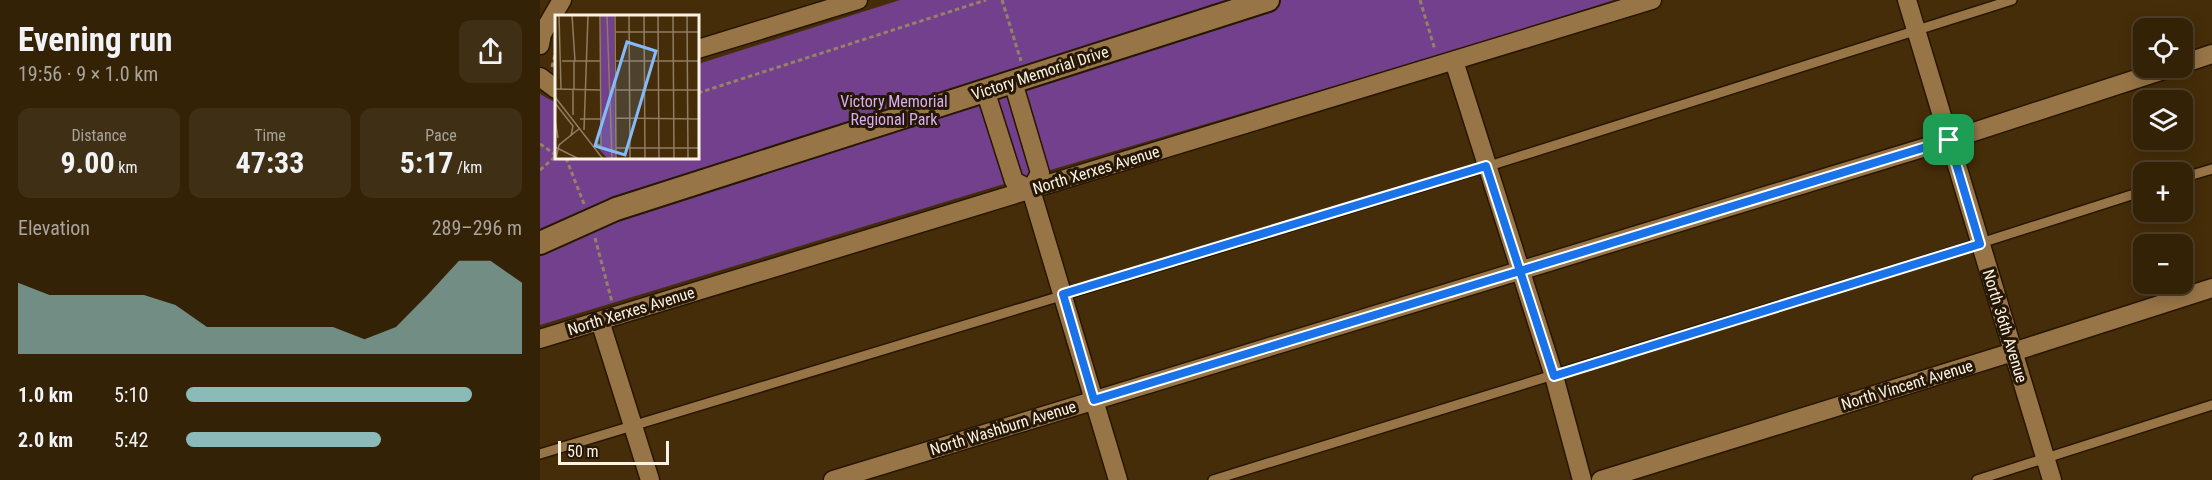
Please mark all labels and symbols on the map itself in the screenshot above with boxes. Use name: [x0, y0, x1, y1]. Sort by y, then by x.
inset map: [555, 15, 699, 159]
street label: Victory Memorial Drive: [969, 42, 1111, 104]
park label: Victory Memorial Regional Park: [840, 92, 948, 129]
pin: [1923, 114, 1974, 165]
street label: North Xerxes Avenue: [1030, 142, 1162, 198]
street label: North 36th Avenue: [1979, 267, 2031, 385]
street label: North Xerxes Avenue: [565, 283, 697, 339]
street label: North Vincent Avenue: [1839, 356, 1975, 414]
street label: North Washburn Avenue: [928, 397, 1078, 459]
scale bar: [558, 438, 669, 466]

